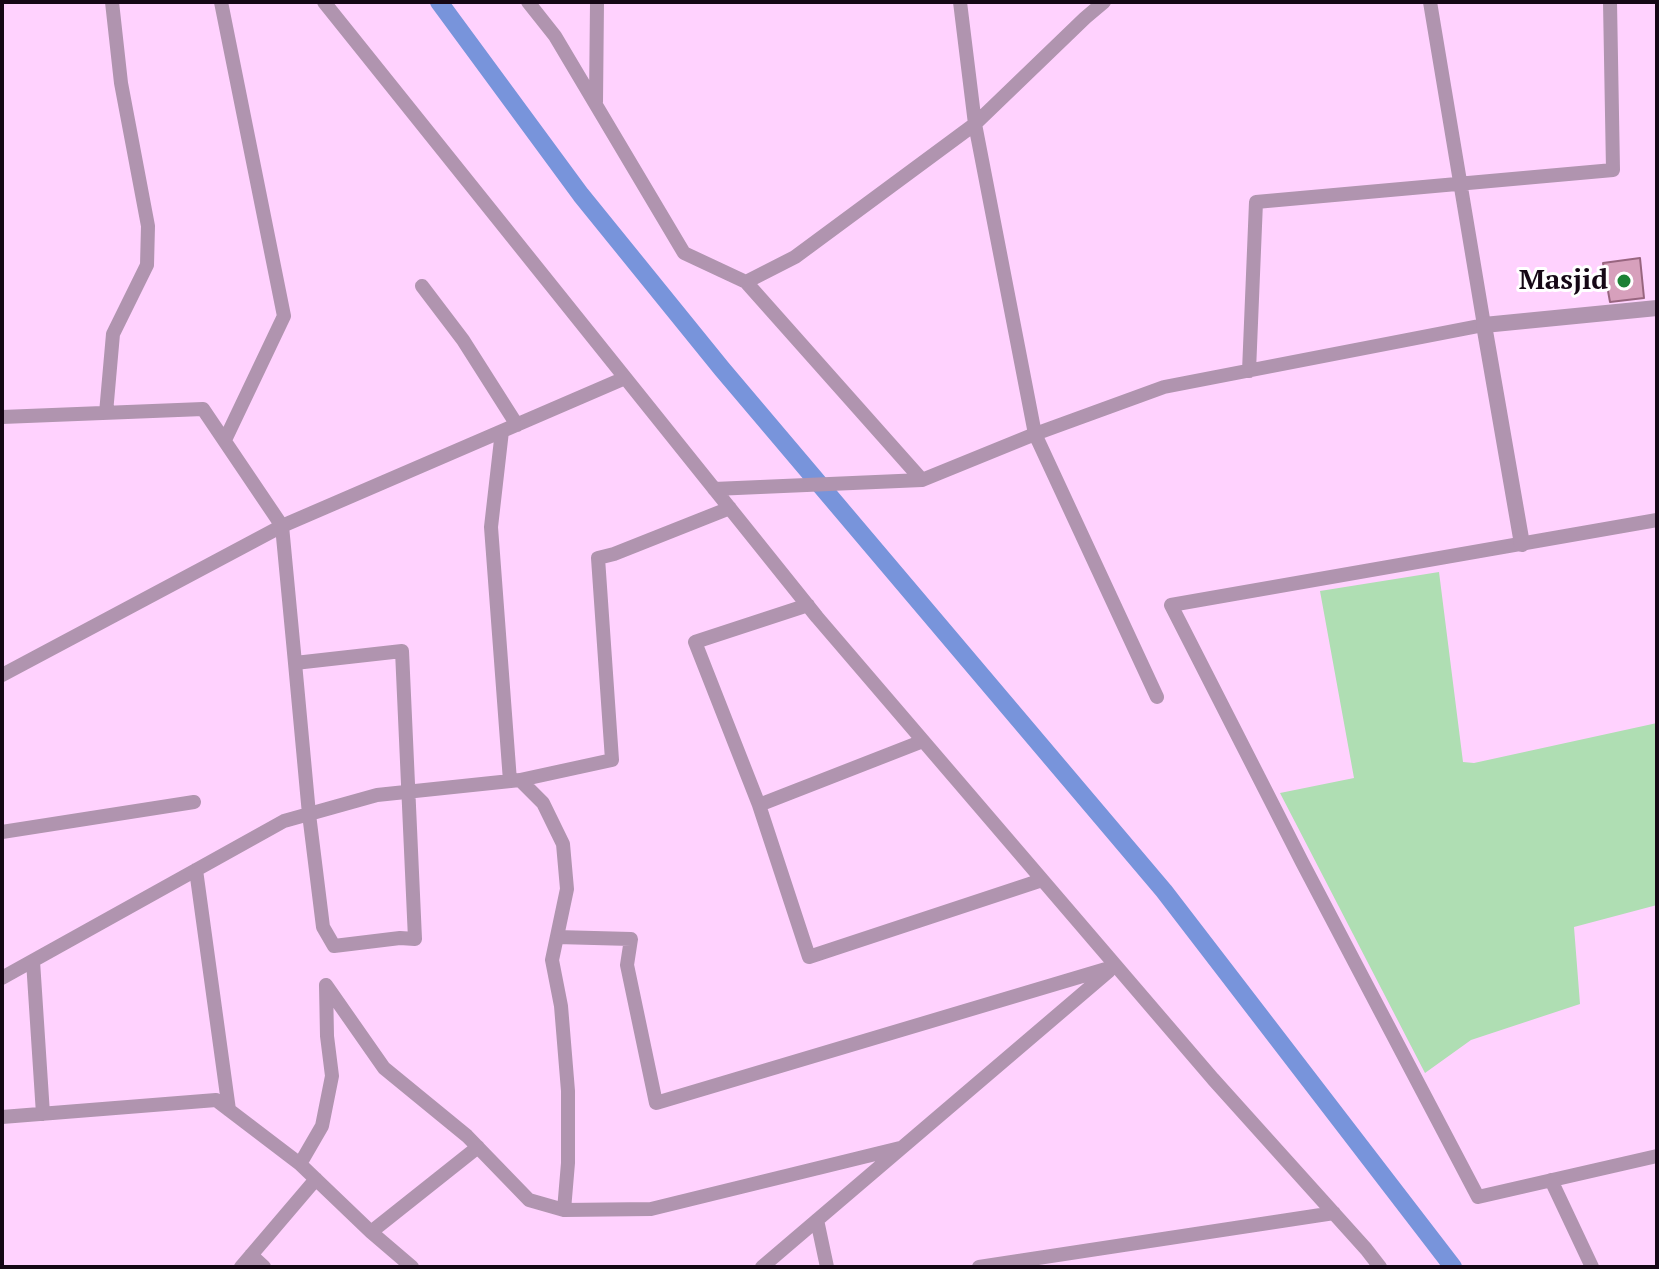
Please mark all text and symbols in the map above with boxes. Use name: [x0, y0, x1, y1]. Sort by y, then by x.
place label: Masjid: [1519, 264, 1608, 298]
marker: Masjid: [1615, 272, 1633, 290]

